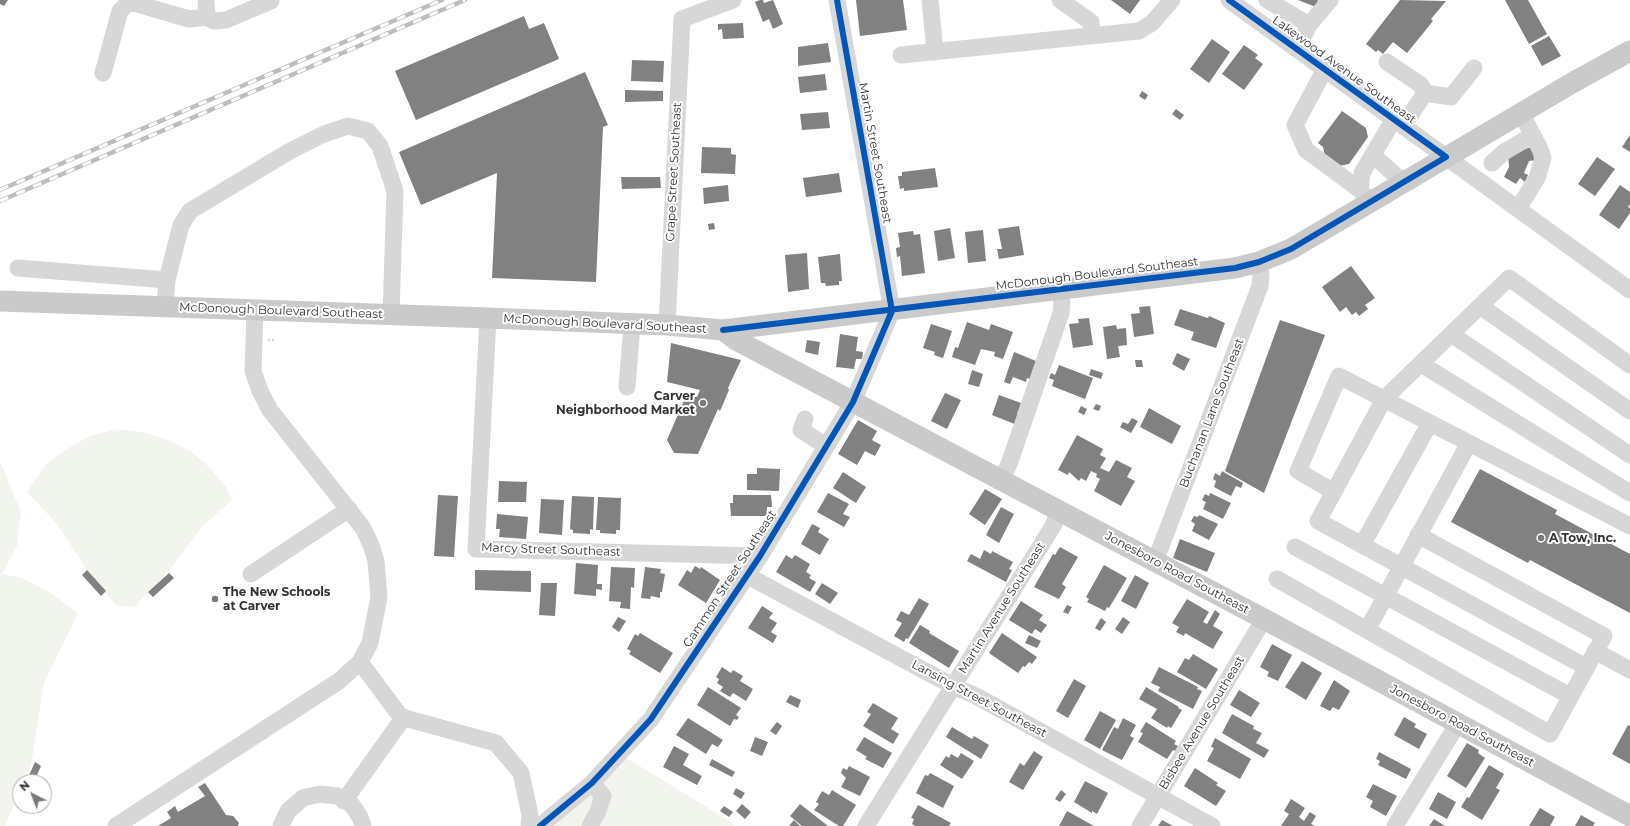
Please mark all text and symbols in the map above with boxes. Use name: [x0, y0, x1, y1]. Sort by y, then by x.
street label: Lakewood Avenue Southeast: [1269, 13, 1419, 127]
street label: Martin Street Southeast: [855, 81, 895, 225]
street label: Grape Street Southeast: [663, 102, 685, 242]
street label: McDonough Boulevard Southeast: [995, 254, 1199, 294]
street label: McDonough Boulevard Southeast: [179, 300, 383, 322]
street label: McDonough Boulevard Southeast: [503, 311, 707, 337]
street label: Buchanan Lane Southeast: [1177, 336, 1247, 490]
place label: Carver Neighborhood Market: [556, 389, 695, 417]
marker: Carver Neighborhood Market: [698, 398, 708, 408]
street label: Gammon Street Southeast: [680, 508, 780, 650]
street label: Jonesboro Road Southeast: [1103, 529, 1251, 617]
place label: A Tow, Inc.: [1549, 531, 1616, 545]
marker: A Tow, Inc.: [1536, 533, 1546, 543]
street label: Marcy Street Southeast: [481, 540, 621, 560]
street label: Martin Avenue Southeast: [956, 540, 1048, 676]
place label: The New Schools at Carver: [223, 585, 330, 613]
marker: The New Schools at Carver: [210, 594, 220, 604]
street label: Bisbee Avenue Southeast: [1156, 654, 1248, 792]
street label: Lansing Street Southeast: [909, 657, 1049, 741]
street label: Jonesboro Road Southeast: [1388, 682, 1536, 770]
north arrow: [12, 774, 52, 814]
text: N: [17, 778, 33, 794]

